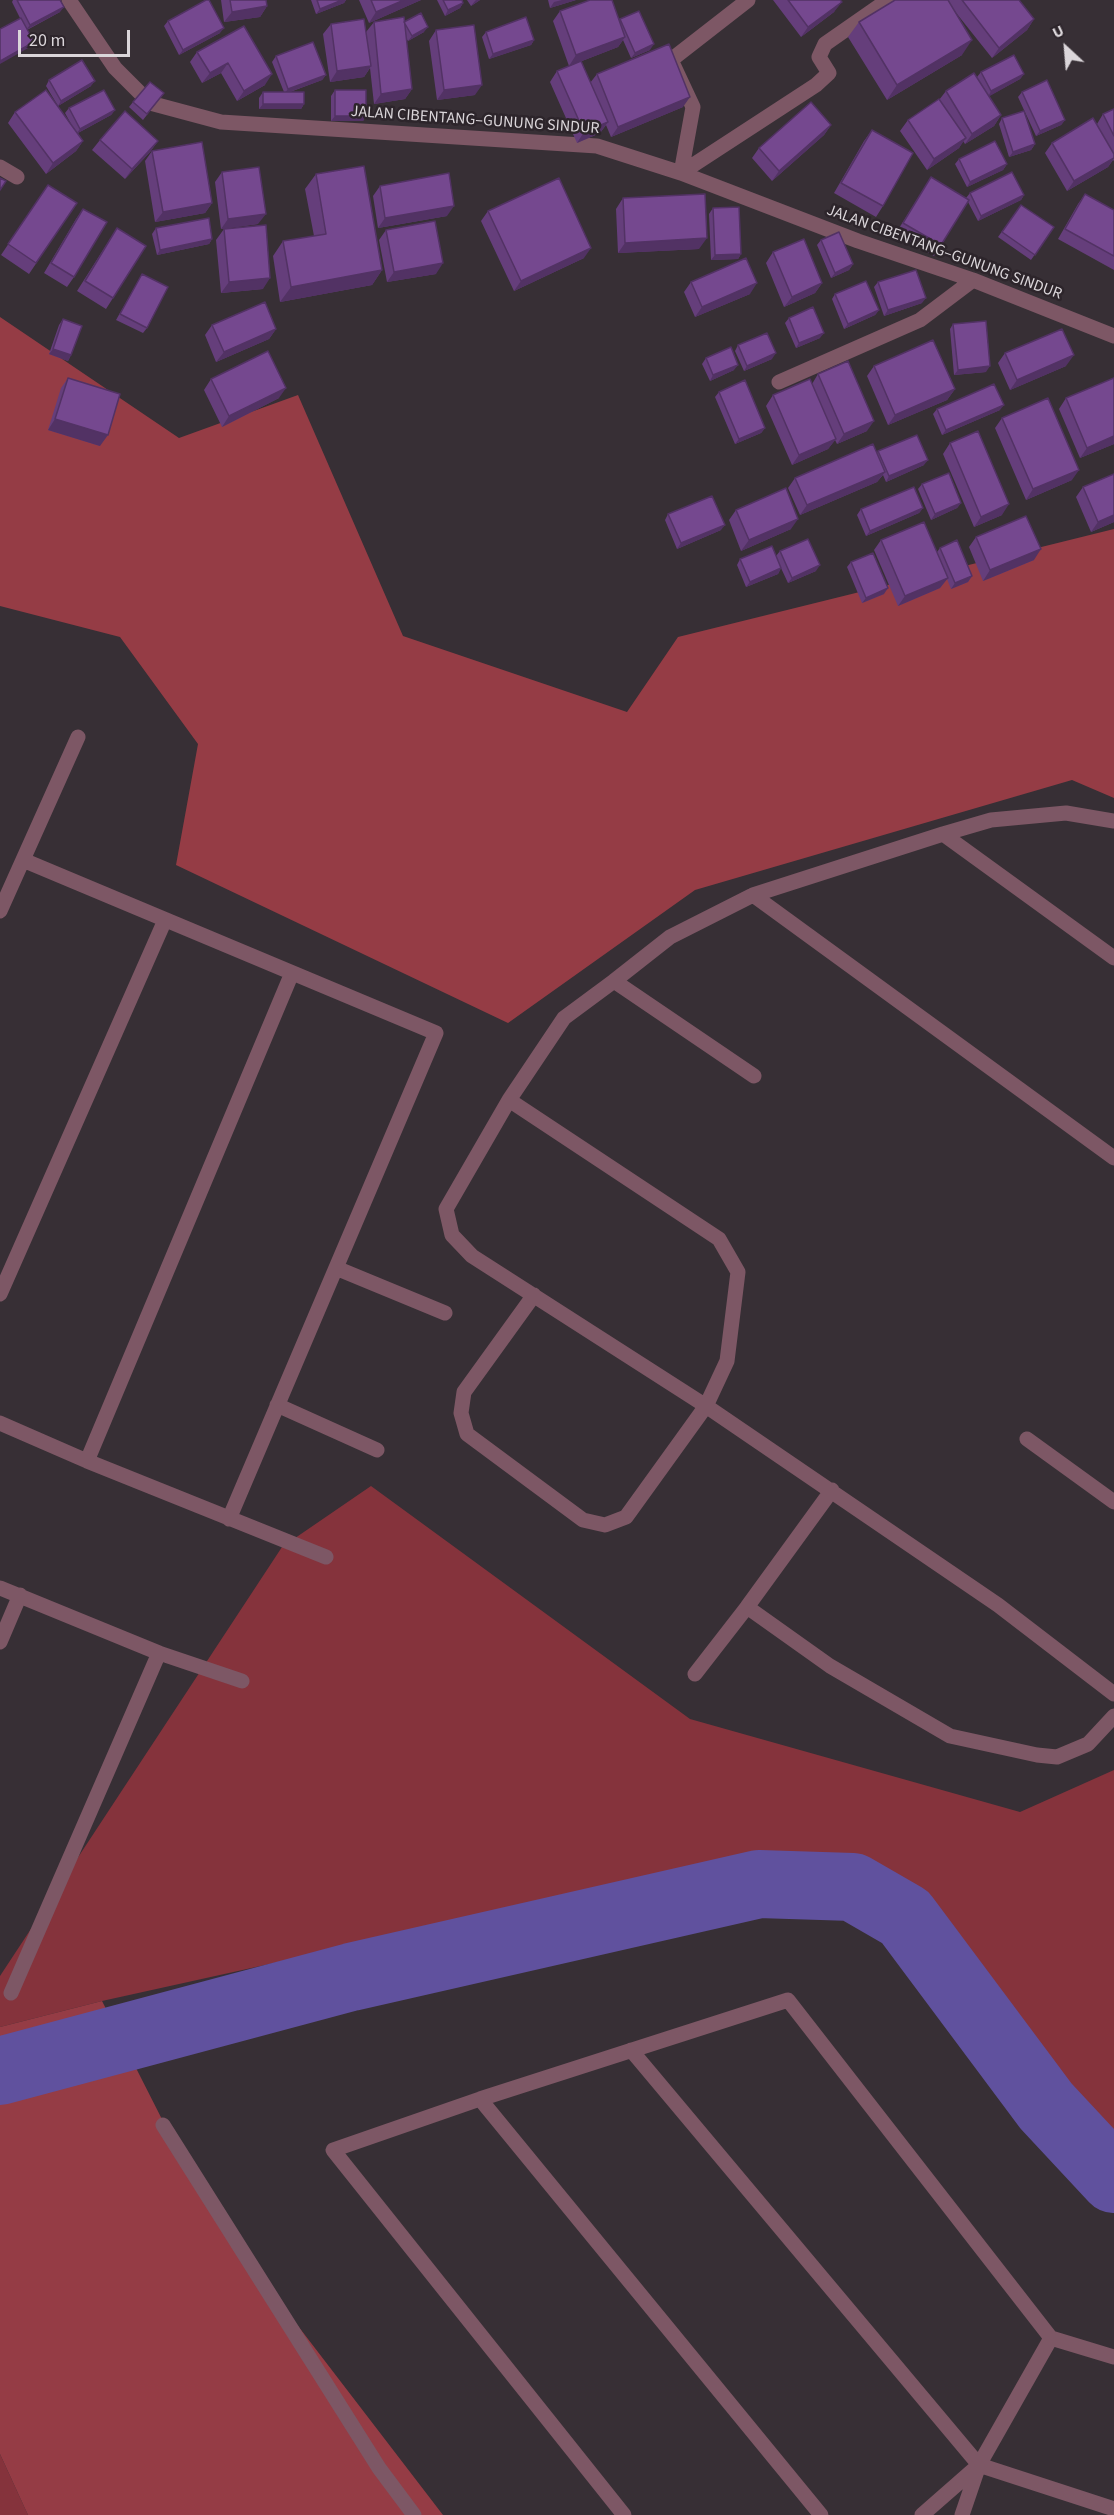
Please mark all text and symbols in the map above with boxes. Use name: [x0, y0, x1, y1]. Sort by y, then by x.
scale bar: [21, 18, 134, 56]
north arrow: [1036, 18, 1096, 78]
text: U: [1048, 20, 1068, 44]
text: 20 m: [29, 28, 65, 53]
street label: JALAN CIBENTANG–GUNUNG SINDUR: [350, 103, 600, 139]
street label: JALAN CIBENTANG–GUNUNG SINDUR: [824, 201, 1064, 305]

